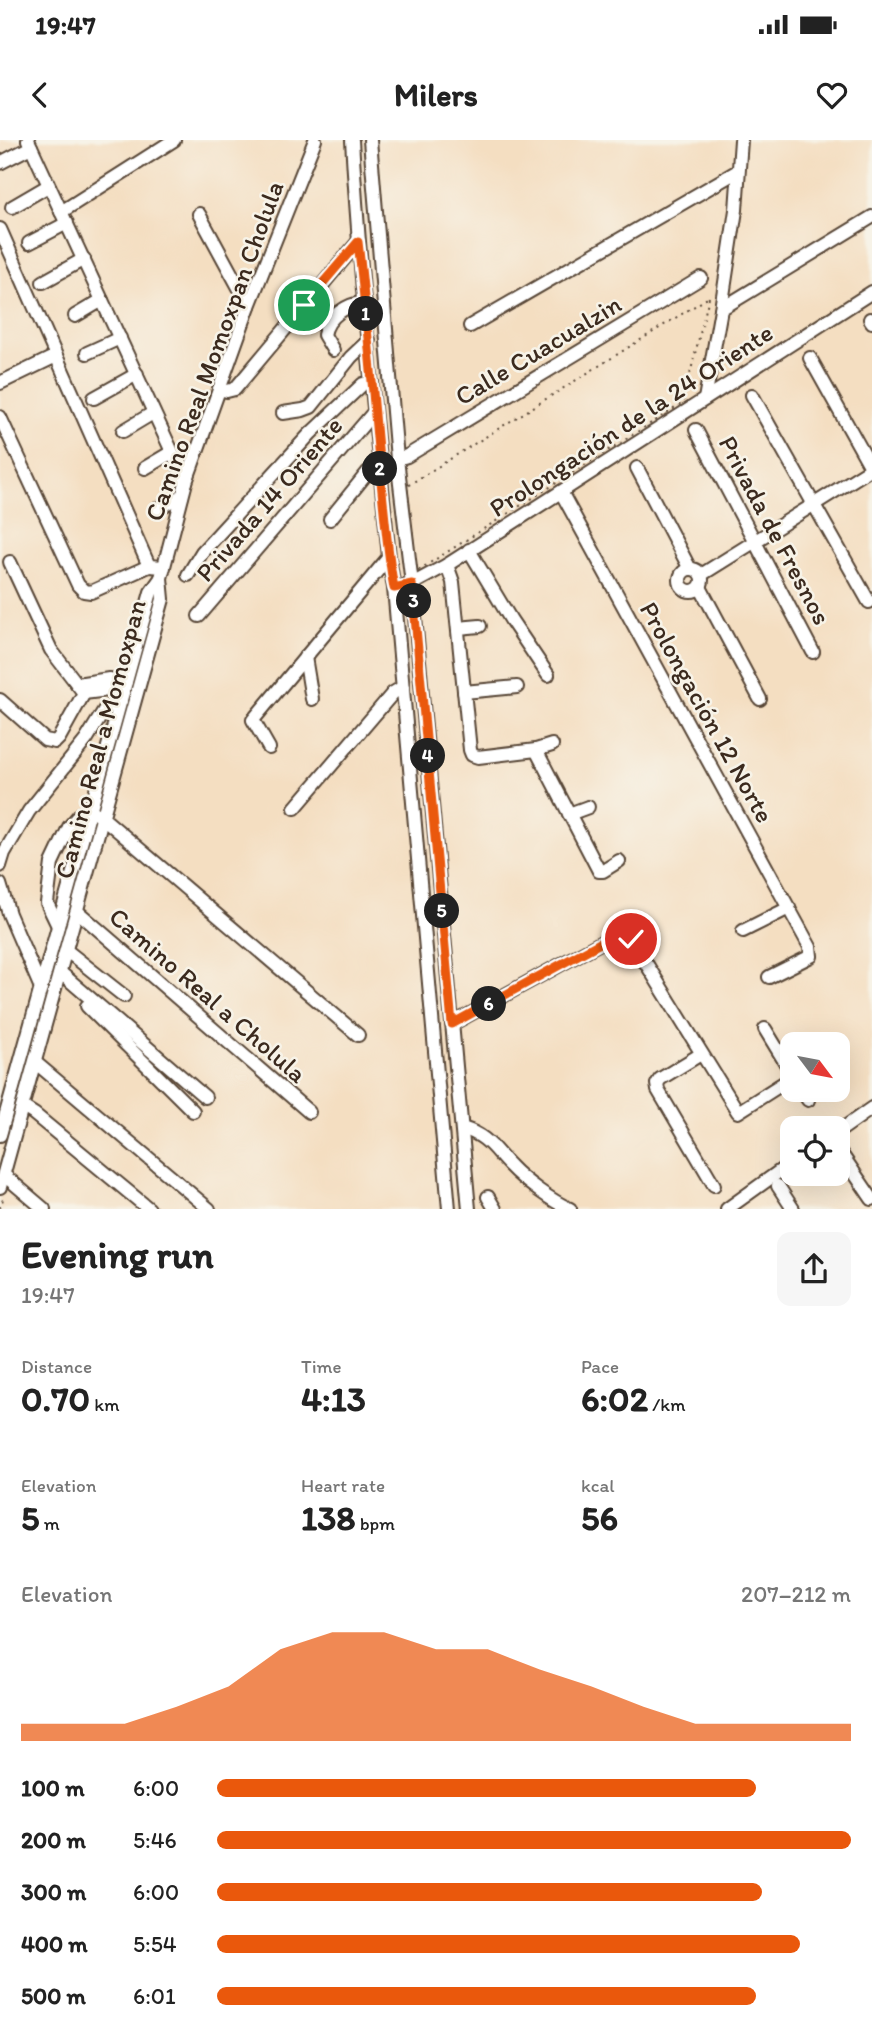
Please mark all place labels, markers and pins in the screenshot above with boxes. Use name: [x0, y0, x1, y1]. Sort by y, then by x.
pin: [274, 275, 334, 335]
pin: 1: [348, 296, 384, 332]
pin: 2: [362, 452, 398, 486]
pin: 3: [396, 584, 432, 618]
pin: 4: [410, 738, 446, 774]
pin: 5: [424, 894, 460, 928]
pin: [601, 909, 661, 969]
pin: 6: [472, 986, 506, 1022]

